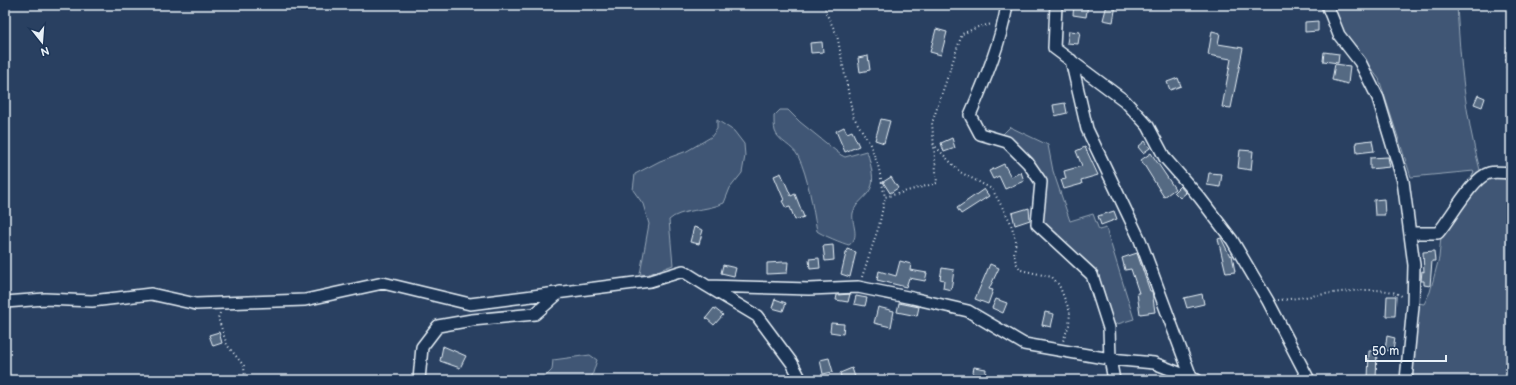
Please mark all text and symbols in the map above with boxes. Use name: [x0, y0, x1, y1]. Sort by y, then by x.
north arrow: [22, 22, 62, 62]
text: N: [39, 44, 51, 59]
scale bar: [1366, 337, 1446, 363]
text: 50 m: [1372, 344, 1399, 359]

